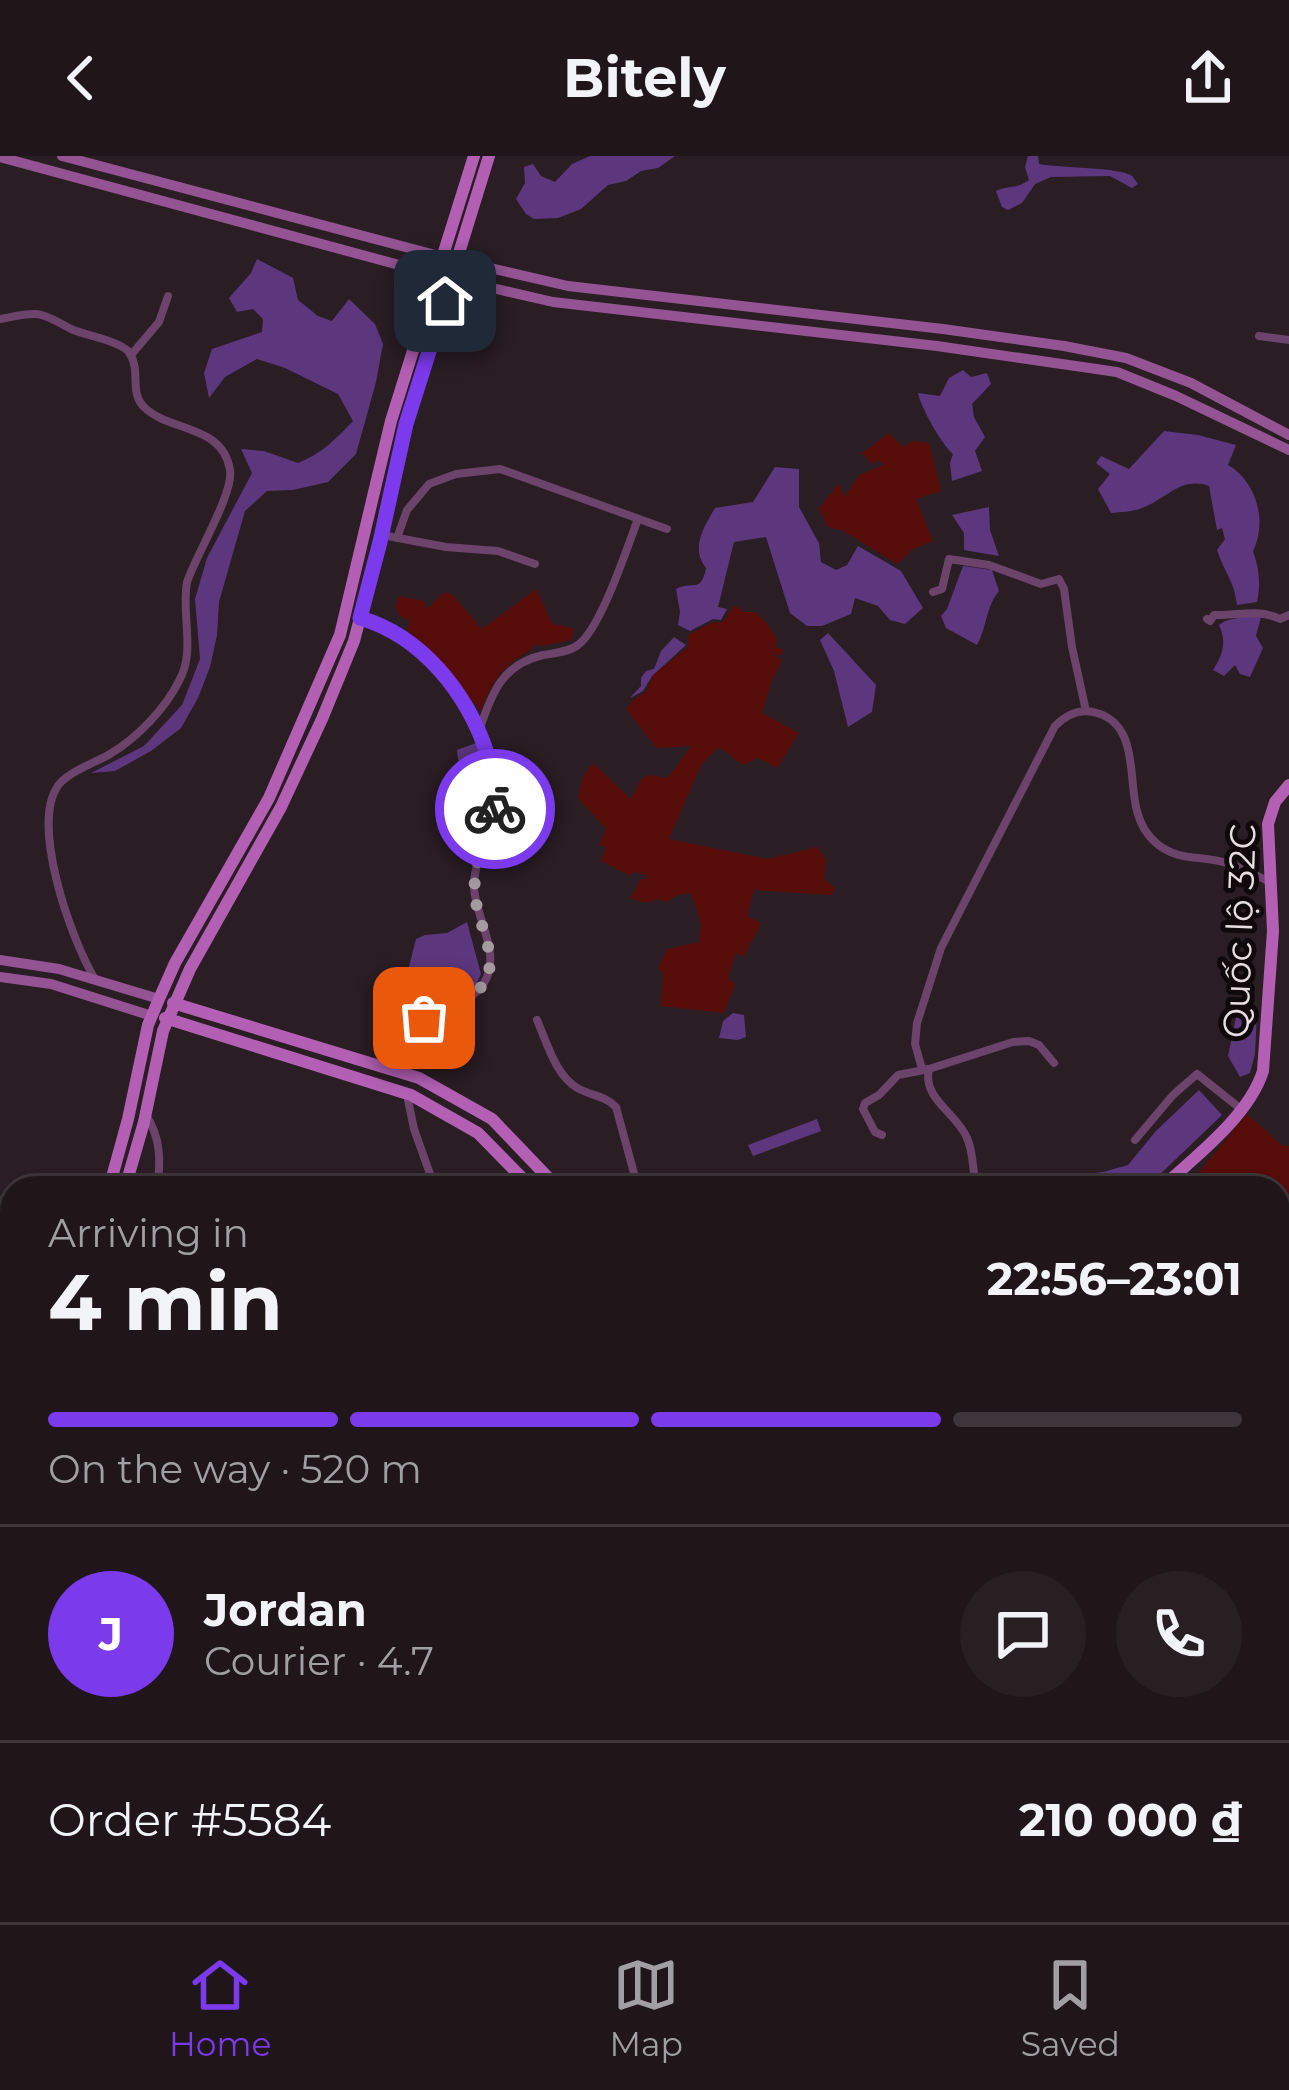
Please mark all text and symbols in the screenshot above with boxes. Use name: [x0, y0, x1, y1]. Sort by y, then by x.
icon: back: [48, 45, 114, 111]
text: Bitely: [563, 45, 726, 111]
icon: share: [1175, 45, 1241, 111]
pin: [394, 250, 496, 352]
icon: home: [412, 268, 478, 334]
courier: [435, 749, 555, 869]
icon: bike: [462, 776, 528, 842]
street label: Quốc lộ 32C: [1213, 823, 1265, 1039]
pin: [373, 967, 475, 1069]
icon: bag: [391, 985, 457, 1051]
text: Arriving in: [48, 1209, 249, 1257]
text: 22:56–23:01: [987, 1251, 1242, 1306]
text: 4 min: [48, 1254, 283, 1350]
text: On the way · 520 m: [48, 1445, 422, 1493]
button: chat: [960, 1571, 1086, 1697]
button: phone: [1116, 1571, 1242, 1697]
text: Jordan: [204, 1582, 367, 1637]
text: J: [99, 1606, 123, 1661]
text: Courier · 4.7: [204, 1637, 434, 1685]
text: Order #5584: [48, 1792, 331, 1847]
text: 210 000 ₫: [1019, 1792, 1242, 1847]
tab: Home: [169, 1952, 271, 2064]
tab: Map: [609, 1952, 683, 2064]
tab: Saved: [1021, 1952, 1120, 2064]

